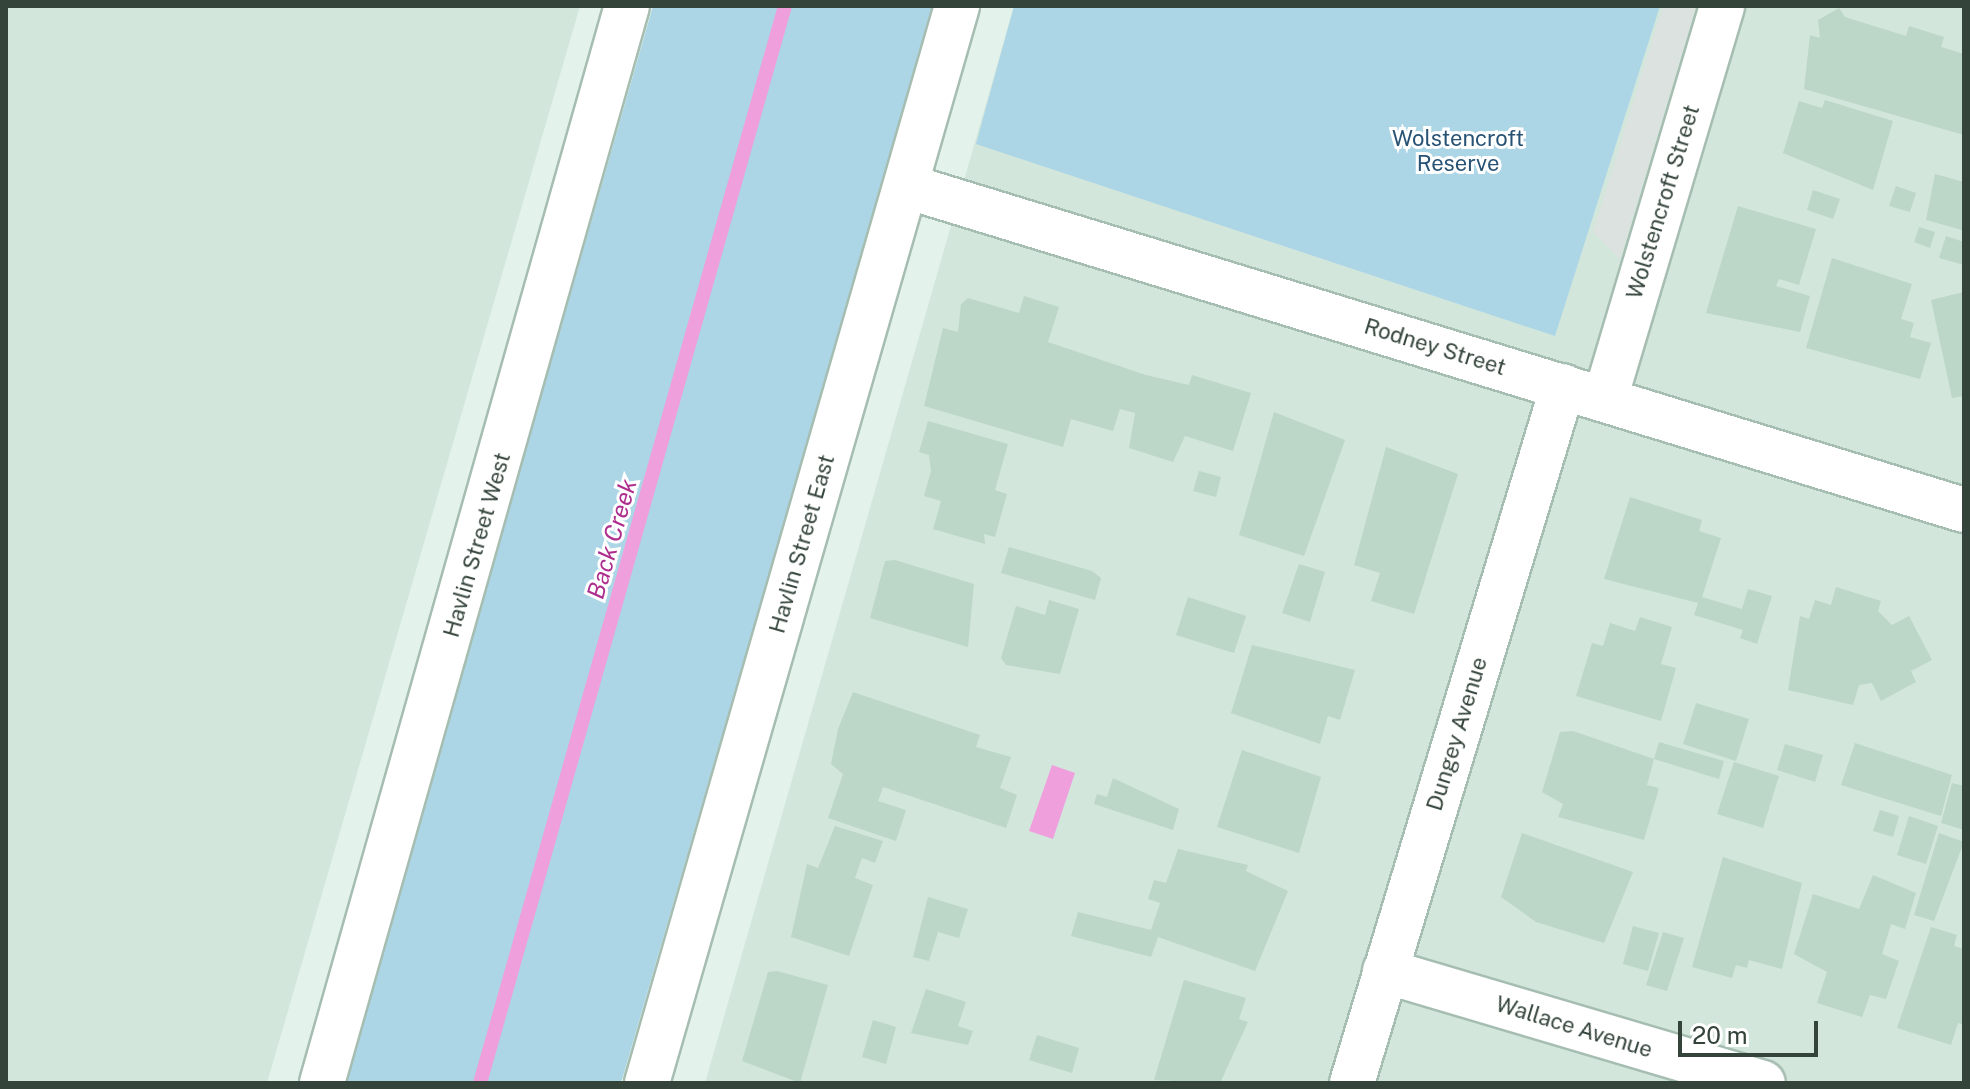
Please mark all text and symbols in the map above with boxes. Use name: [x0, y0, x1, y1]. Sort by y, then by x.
street label: Wolstencroft Street: [1621, 102, 1705, 302]
park label: Wolstencroft Reserve: [1392, 125, 1524, 176]
street label: Rodney Street: [1361, 313, 1509, 381]
street label: Havlin Street West: [438, 449, 516, 641]
street label: Havlin Street East: [764, 452, 840, 636]
water label: Back Creek: [581, 476, 643, 602]
street label: Dungey Avenue: [1421, 654, 1493, 814]
street label: Wallace Avenue: [1492, 991, 1656, 1063]
scale bar: [1682, 1005, 1822, 1055]
text: 20 m: [1692, 1021, 1748, 1049]

